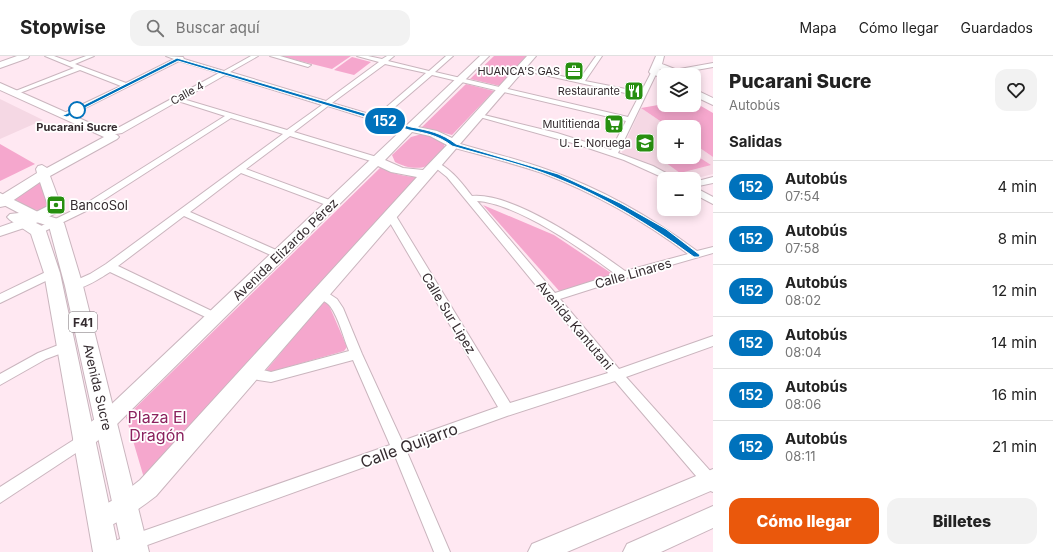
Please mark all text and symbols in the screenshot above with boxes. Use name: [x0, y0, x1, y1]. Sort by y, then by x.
search box: [130, 10, 410, 46]
text: Stopwise: [20, 16, 106, 39]
icon: search: [144, 17, 166, 39]
text: Buscar aquí: [176, 18, 260, 37]
text: Mapa: [800, 19, 837, 36]
text: Cómo llegar: [859, 19, 939, 36]
text: Guardados: [961, 19, 1033, 36]
office icon: HUANCA'S GAS: [563, 60, 585, 82]
place label: HUANCA'S GAS: [477, 64, 560, 78]
map controls: [657, 68, 701, 216]
button: layers: [657, 68, 701, 112]
button: heart: [995, 69, 1037, 111]
text: Pucarani Sucre: [729, 70, 871, 93]
street label: Calle 4: [168, 78, 206, 108]
restaurant icon: Restaurante: [623, 80, 645, 102]
place label: Restaurante: [558, 84, 620, 98]
text: Autobús: [729, 97, 780, 113]
marker: Pucarani Sucre: [68, 101, 86, 119]
line badge: 152: [362, 108, 408, 134]
text: 152: [373, 112, 397, 129]
supermarket icon: Multitienda: [603, 113, 625, 135]
place label: Multitienda: [542, 117, 600, 131]
place label: Pucarani Sucre: [36, 120, 118, 134]
button: +: [657, 120, 701, 164]
school or university icon: U. E. Noruega: [634, 132, 656, 154]
text: Salidas: [729, 132, 782, 151]
place label: U. E. Noruega: [559, 136, 631, 150]
text: Autobús: [785, 169, 847, 188]
button: −: [657, 172, 701, 216]
text: 4 min: [997, 177, 1037, 196]
text: 152: [739, 178, 763, 195]
text: 07:54: [785, 188, 820, 204]
bank icon: BancoSol: [45, 194, 67, 216]
street label: Avenida Elizardo Pérez: [229, 195, 341, 303]
place label: BancoSol: [70, 197, 128, 213]
text: Autobús: [785, 221, 847, 240]
text: 8 min: [998, 229, 1037, 248]
text: 152: [739, 230, 763, 247]
text: 07:58: [785, 240, 820, 256]
street label: Calle Linares: [593, 254, 673, 292]
street label: Calle Sur Lipez: [418, 269, 480, 357]
text: Autobús: [785, 273, 847, 292]
street label: Avenida Kantutani: [533, 278, 617, 372]
text: 12 min: [992, 281, 1037, 300]
text: 152: [739, 282, 763, 299]
text: 08:02: [785, 292, 821, 308]
road number: F41: [69, 312, 97, 332]
text: Autobús: [785, 325, 847, 344]
text: 14 min: [991, 333, 1037, 352]
text: 152: [739, 334, 763, 351]
street label: Avenida Sucre: [80, 342, 116, 432]
text: 08:04: [785, 344, 822, 360]
text: Autobús: [785, 377, 847, 396]
text: 16 min: [992, 385, 1037, 404]
text: 152: [739, 386, 763, 403]
text: 08:06: [785, 396, 821, 412]
park label: Plaza El Dragón: [128, 407, 186, 445]
street label: Calle Quijarro: [358, 418, 460, 472]
text: Autobús: [785, 429, 847, 448]
text: 21 min: [992, 437, 1037, 456]
text: 152: [739, 438, 763, 455]
text: 08:11: [785, 448, 816, 464]
button: Cómo llegar: [729, 498, 879, 544]
button: Billetes: [887, 498, 1037, 544]

